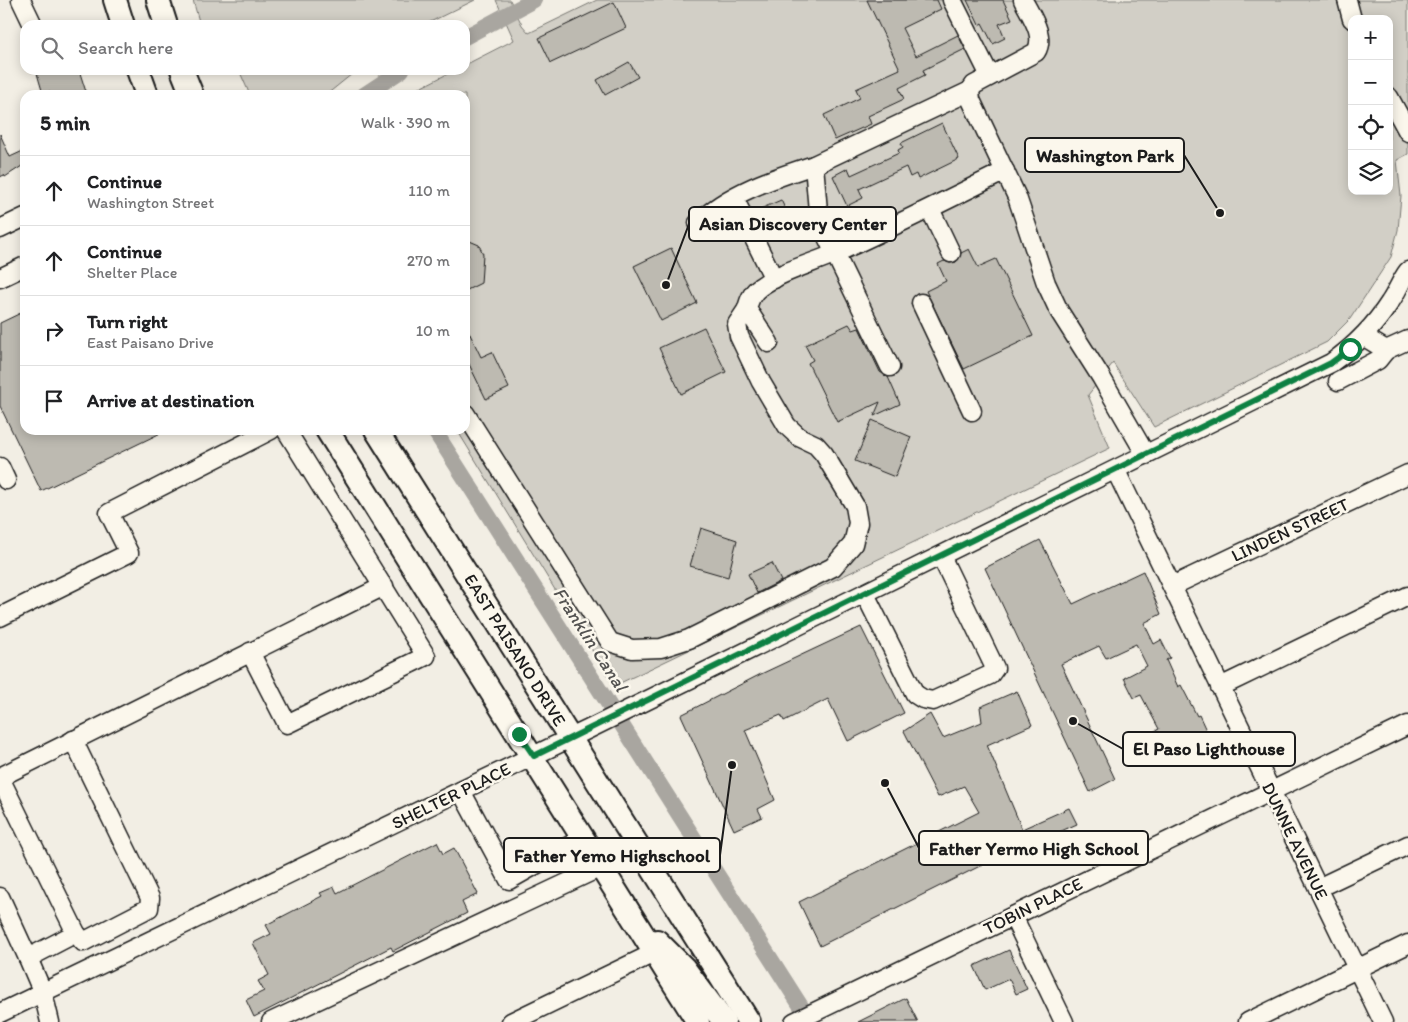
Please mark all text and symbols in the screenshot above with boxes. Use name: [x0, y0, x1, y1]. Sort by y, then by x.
map controls: [1348, 15, 1393, 195]
button: +: [1348, 15, 1393, 60]
search box: [20, 20, 470, 75]
icon: search: [38, 34, 66, 62]
text: Search here: [78, 36, 173, 59]
button: −: [1348, 60, 1393, 105]
button: locate: [1348, 105, 1393, 150]
text: 5 min: [40, 110, 90, 135]
text: Walk · 390 m: [361, 113, 450, 132]
callout: Washington Park: [1025, 138, 1184, 172]
text: Washington Park: [1036, 144, 1174, 167]
button: layers: [1348, 150, 1393, 195]
text: Continue: [87, 170, 162, 193]
icon: ahead: [40, 177, 68, 205]
text: 110 m: [408, 181, 450, 200]
text: Washington Street: [87, 193, 214, 212]
callout: Asian Discovery Center: [689, 207, 896, 241]
text: Asian Discovery Center: [698, 212, 887, 235]
text: Continue: [87, 240, 162, 263]
icon: ahead: [40, 247, 68, 275]
text: 270 m: [407, 251, 450, 270]
text: Shelter Place: [87, 263, 177, 282]
text: Turn right: [87, 310, 168, 333]
icon: right: [40, 317, 68, 345]
text: 10 m: [416, 321, 450, 340]
text: East Paisano Drive: [87, 333, 214, 352]
route start: [1339, 338, 1362, 361]
icon: arrive: [40, 387, 68, 415]
text: Arrive at destination: [87, 389, 254, 412]
street label: LINDEN STREET: [1228, 493, 1352, 567]
street label: EAST PAISANO DRIVE: [459, 570, 571, 730]
water label: Franklin Canal: [548, 583, 634, 697]
route end: [508, 723, 531, 746]
callout: El Paso Lighthouse: [1123, 732, 1295, 766]
text: El Paso Lighthouse: [1133, 737, 1285, 760]
street label: SHELTER PLACE: [388, 758, 514, 834]
street label: DUNNE AVENUE: [1257, 778, 1333, 904]
callout: Father Yermo High School: [919, 831, 1148, 865]
text: Father Yermo High School: [929, 837, 1140, 860]
callout: Father Yemo Highschool: [504, 838, 720, 872]
text: Father Yemo Highschool: [514, 844, 711, 867]
street label: TOBIN PLACE: [980, 872, 1086, 939]

